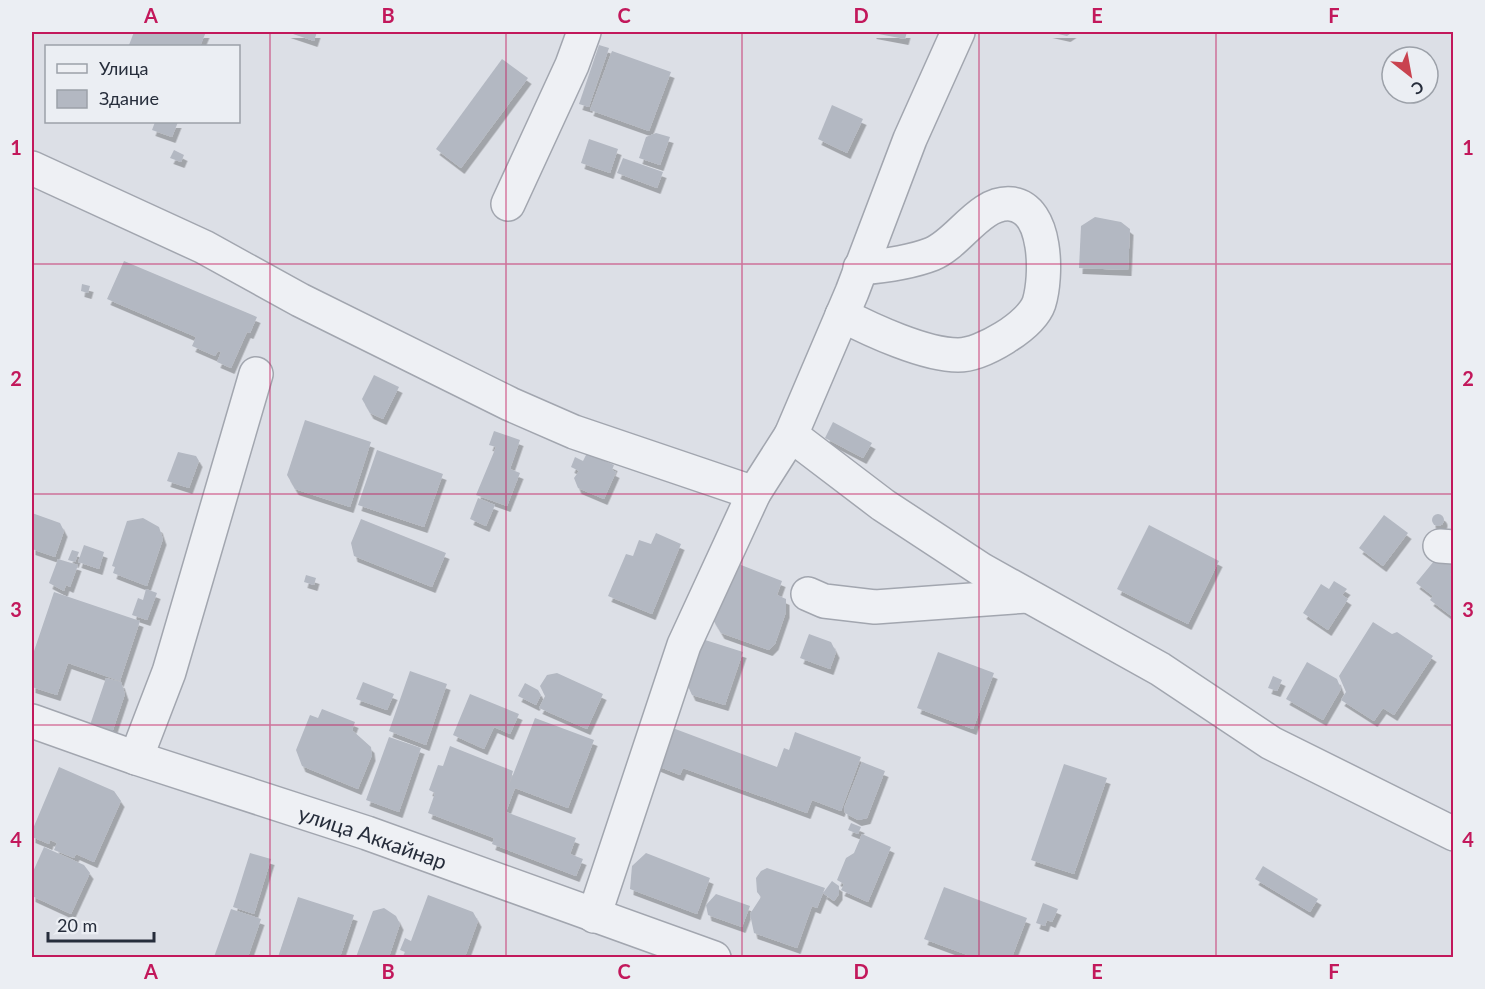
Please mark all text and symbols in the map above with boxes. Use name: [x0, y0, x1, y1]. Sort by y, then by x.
text: A: [143, 3, 158, 27]
text: B: [381, 3, 395, 27]
text: C: [617, 3, 631, 27]
text: D: [853, 3, 869, 27]
text: E: [1091, 3, 1103, 27]
text: F: [1328, 3, 1340, 27]
legend: [45, 45, 240, 123]
north arrow: [1380, 45, 1440, 105]
text: Улица: [99, 57, 149, 79]
text: С: [1408, 77, 1427, 99]
text: Здание: [99, 87, 159, 109]
text: 1: [10, 135, 22, 159]
text: 1: [1462, 135, 1474, 159]
text: 2: [10, 366, 22, 390]
text: 2: [1462, 366, 1474, 390]
text: 3: [10, 597, 22, 621]
text: 3: [1462, 597, 1474, 621]
street label: улица Аккайнар: [296, 799, 451, 873]
text: 4: [10, 827, 22, 851]
text: 4: [1462, 827, 1474, 851]
scale bar: [48, 905, 154, 943]
text: 20 m: [57, 914, 97, 936]
text: A: [143, 959, 158, 983]
text: B: [381, 959, 395, 983]
text: C: [617, 959, 631, 983]
text: D: [853, 959, 869, 983]
text: E: [1091, 959, 1103, 983]
text: F: [1328, 959, 1340, 983]

